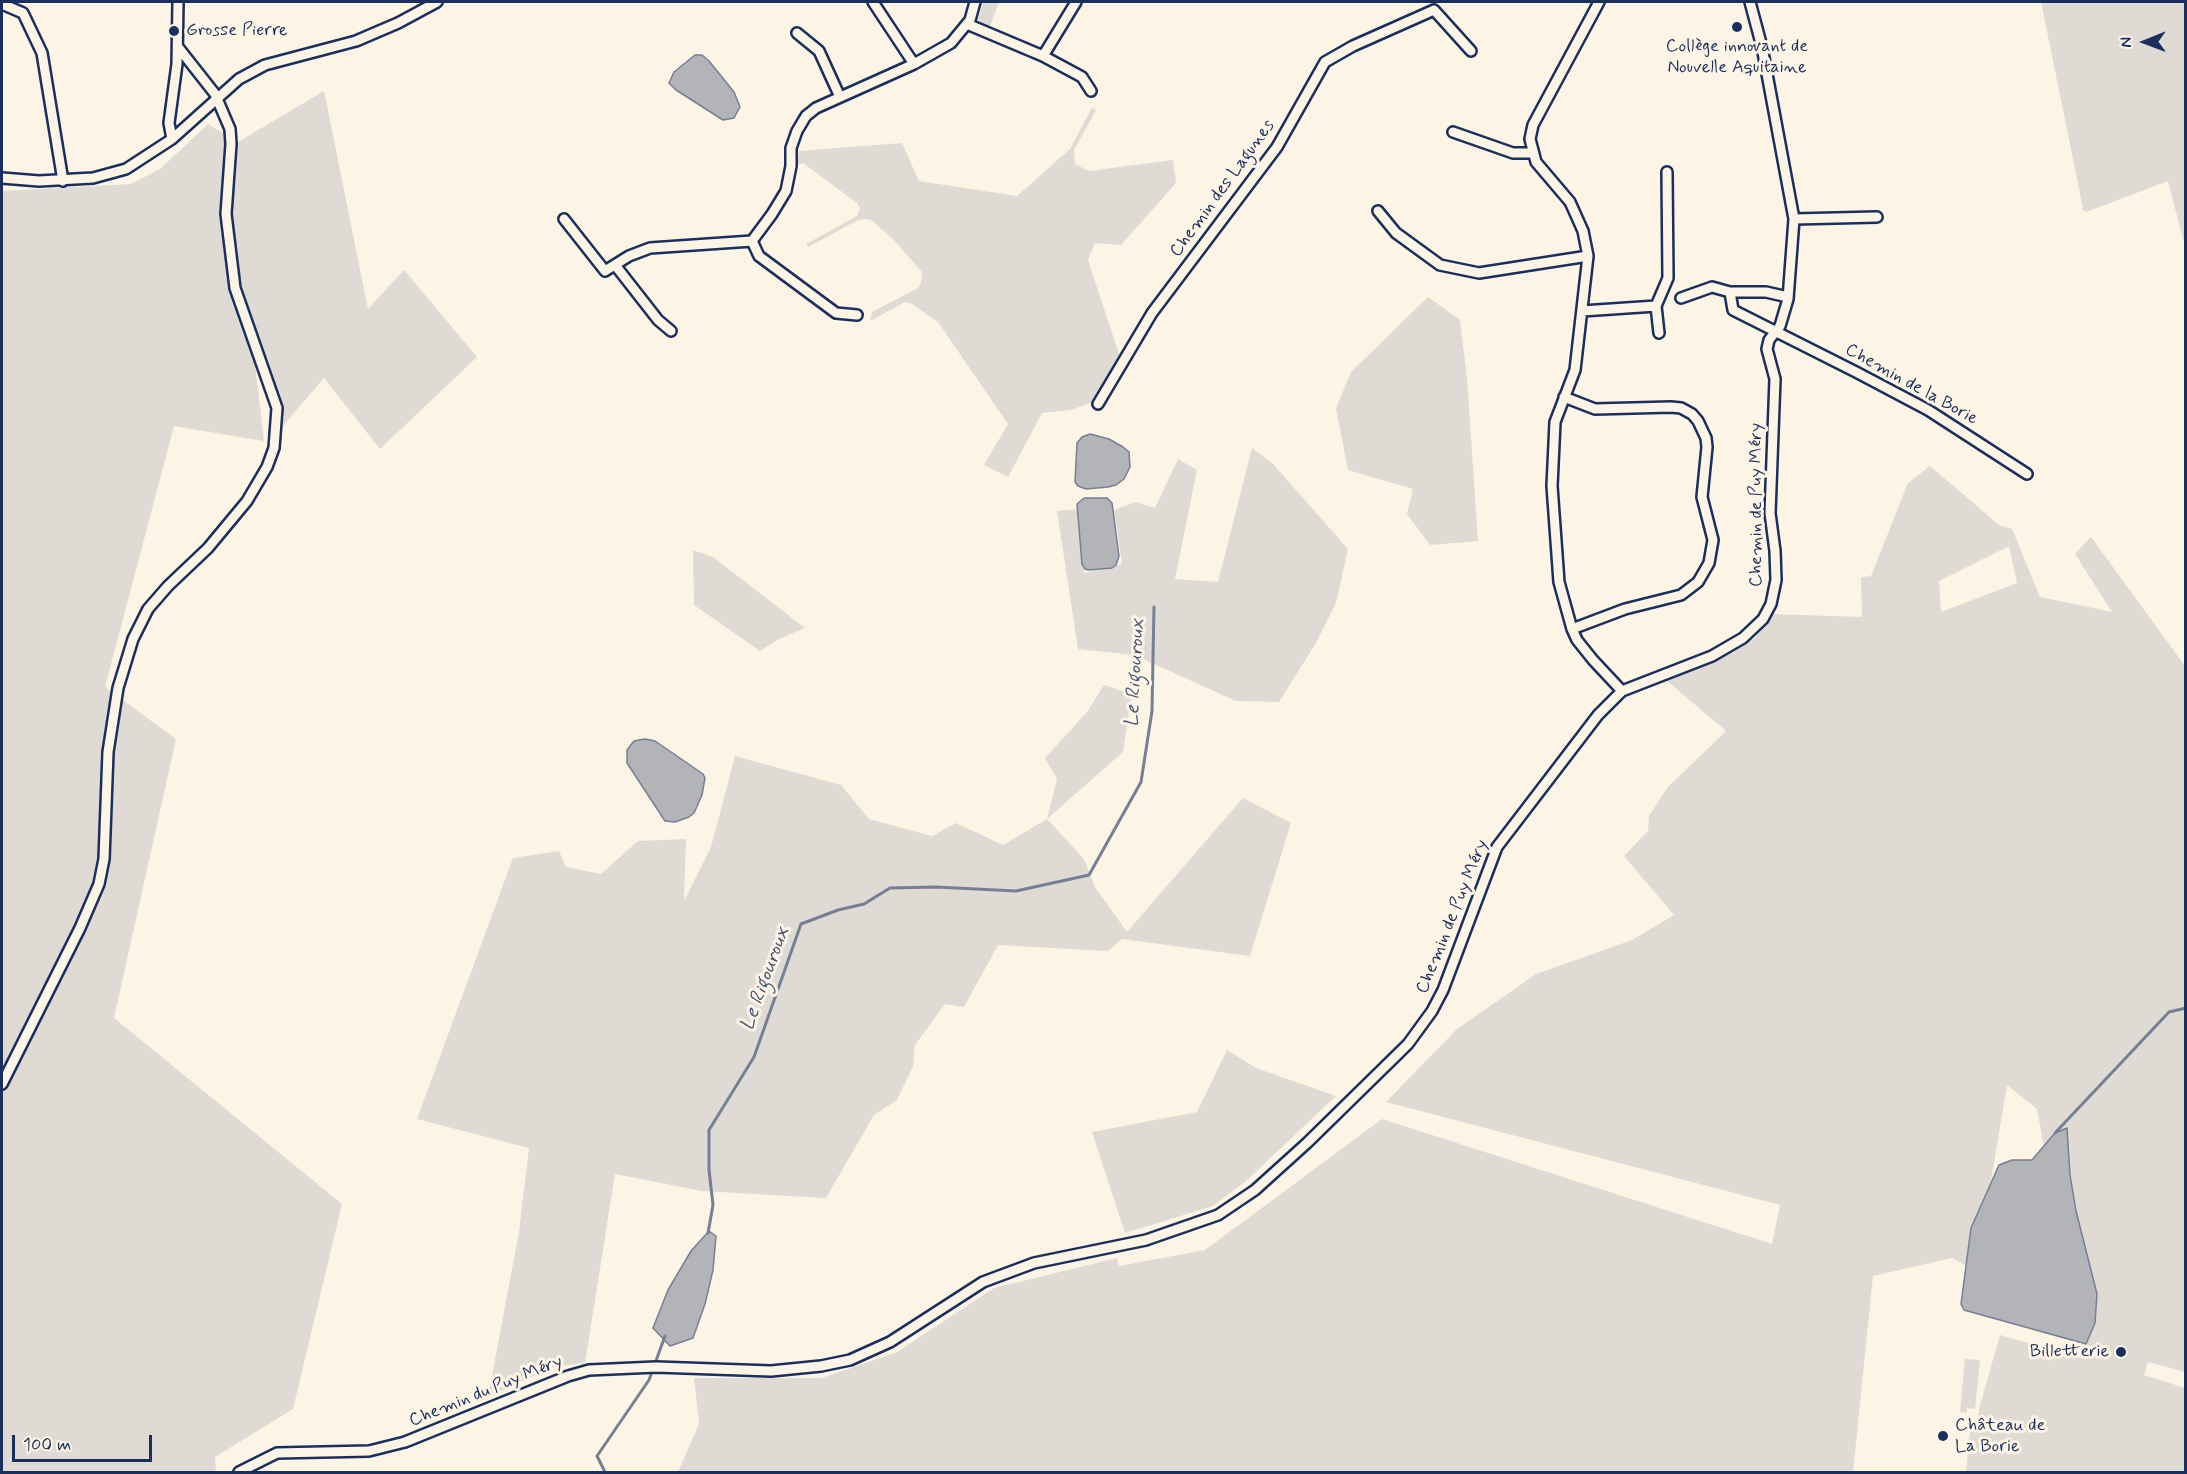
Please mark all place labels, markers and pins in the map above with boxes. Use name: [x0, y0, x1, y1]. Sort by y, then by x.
place label: Grosse Pierre: [186, 20, 287, 42]
marker: Collège innovant de Nouvelle Aquitaine: [1730, 20, 1744, 34]
marker: Grosse Pierre: [167, 24, 181, 38]
place label: Collège innovant de Nouvelle Aquitaine: [1666, 36, 1808, 78]
place label: Billetterie: [2030, 1341, 2109, 1363]
marker: Billetterie: [2114, 1345, 2128, 1359]
place label: Château de La Borie: [1955, 1415, 2045, 1458]
marker: Château de La Borie: [1936, 1429, 1950, 1443]

